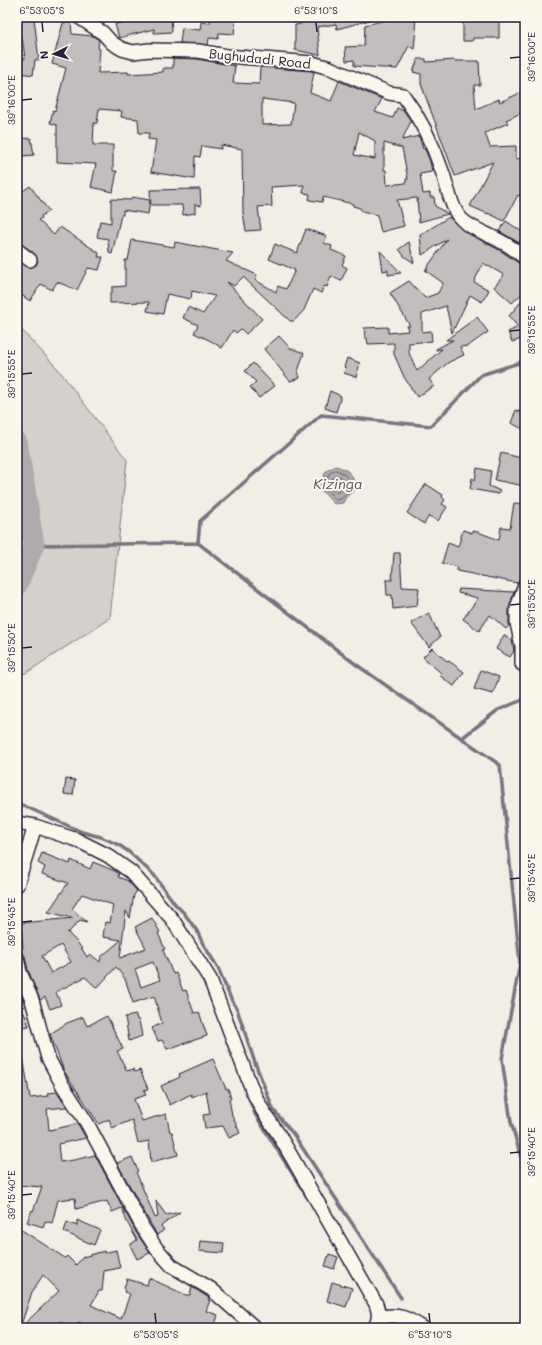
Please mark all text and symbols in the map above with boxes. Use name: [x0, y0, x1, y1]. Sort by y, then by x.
text: 6°53'05"S: [20, 3, 65, 17]
text: 6°53'10"S: [294, 3, 338, 17]
text: 39°16'00"E: [524, 32, 538, 82]
north arrow: [34, 34, 74, 74]
street label: Bughudadi Road: [208, 44, 312, 72]
text: N: [36, 50, 51, 60]
text: 39°16'00"E: [4, 75, 18, 125]
text: 39°15'55"E: [524, 305, 538, 355]
text: 39°15'55"E: [4, 349, 18, 399]
water label: Kizinga: [313, 474, 363, 493]
text: 39°15'50"E: [524, 579, 538, 629]
text: 39°15'50"E: [4, 623, 18, 673]
text: 39°15'45"E: [524, 853, 538, 903]
text: 39°15'45"E: [4, 897, 18, 947]
text: 39°15'40"E: [524, 1127, 538, 1177]
text: 39°15'40"E: [4, 1170, 18, 1220]
text: 6°53'05"S: [134, 1327, 179, 1341]
text: 6°53'10"S: [408, 1327, 452, 1341]

